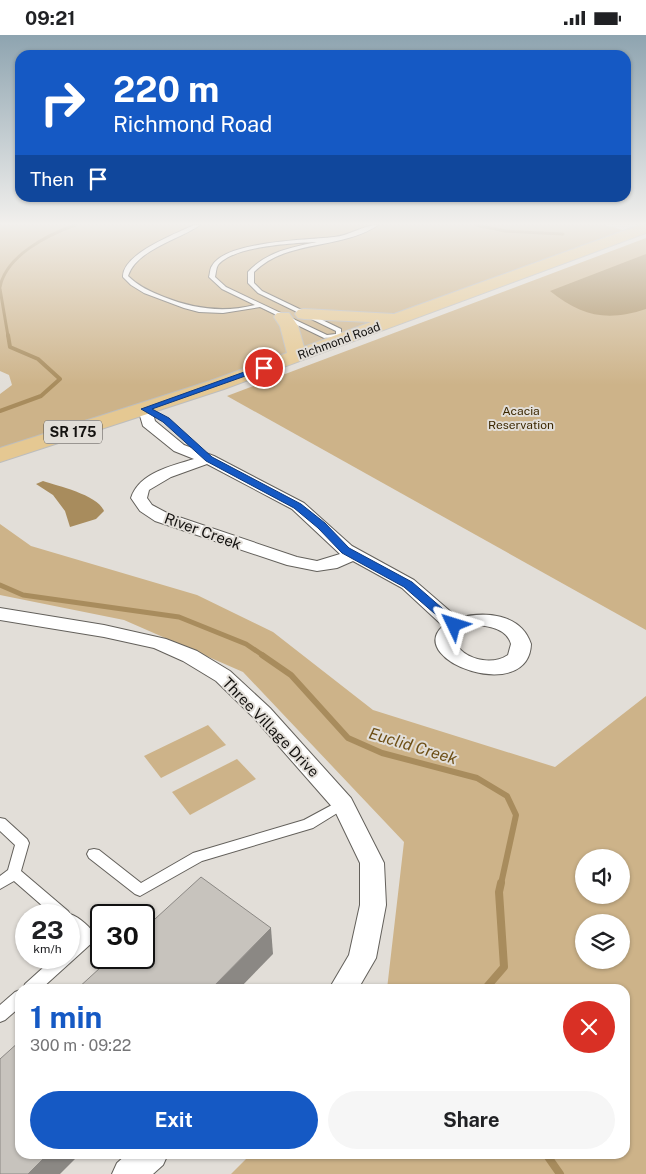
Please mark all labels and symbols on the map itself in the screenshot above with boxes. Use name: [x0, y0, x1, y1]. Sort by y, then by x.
street label: Richmond Road: [296, 320, 382, 362]
pin: [243, 347, 285, 389]
park label: Acacia Reservation: [488, 404, 554, 432]
road number: SR 175: [44, 421, 102, 443]
street label: River Creek: [162, 509, 244, 553]
position arrow: [427, 598, 479, 650]
street label: Three Village Drive: [219, 674, 323, 780]
water label: Euclid Creek: [367, 724, 460, 769]
speed limit sign: 30: [90, 904, 155, 969]

